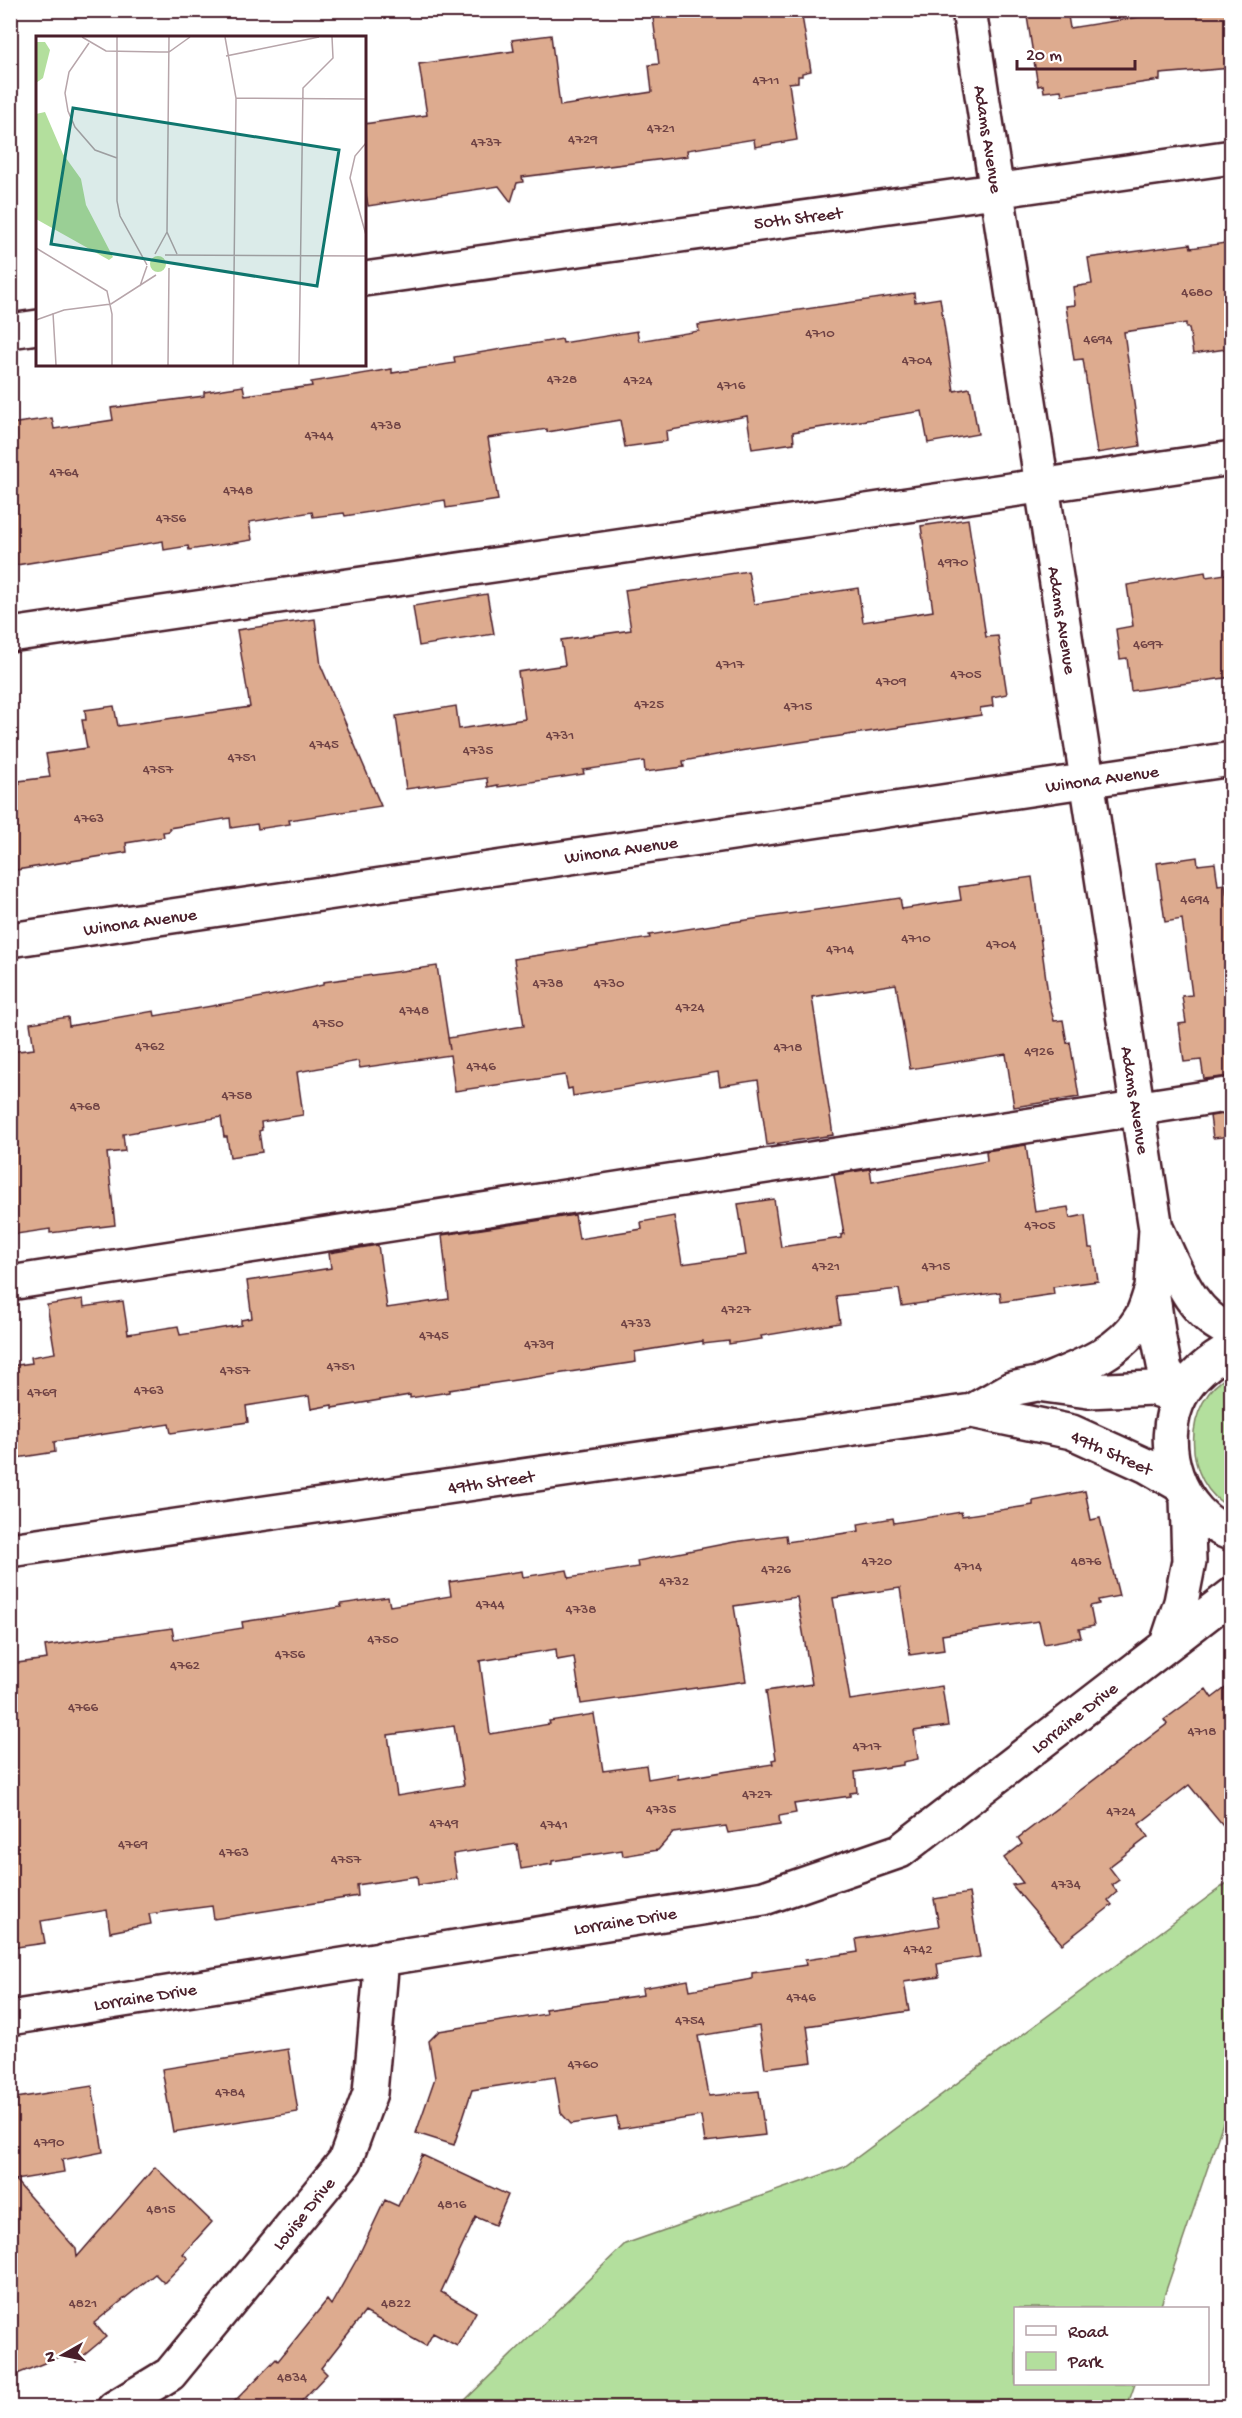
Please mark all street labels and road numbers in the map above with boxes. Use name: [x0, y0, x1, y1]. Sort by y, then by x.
street label: Adams Avenue: [968, 84, 1006, 196]
street label: 50th Street: [753, 203, 845, 235]
street label: Adams Avenue: [1042, 565, 1080, 677]
street label: Winona Avenue: [1044, 762, 1161, 799]
street label: Winona Avenue: [563, 833, 680, 870]
street label: Winona Avenue: [82, 905, 199, 942]
street label: Adams Avenue: [1115, 1045, 1153, 1157]
street label: 49th Street: [1067, 1427, 1156, 1482]
street label: 49th Street: [447, 1467, 537, 1500]
street label: Lorraine Drive: [1028, 1678, 1124, 1759]
street label: Lorraine Drive: [572, 1904, 679, 1941]
street label: Lorraine Drive: [92, 1980, 199, 2017]
street label: Louise Drive: [269, 2173, 341, 2255]

